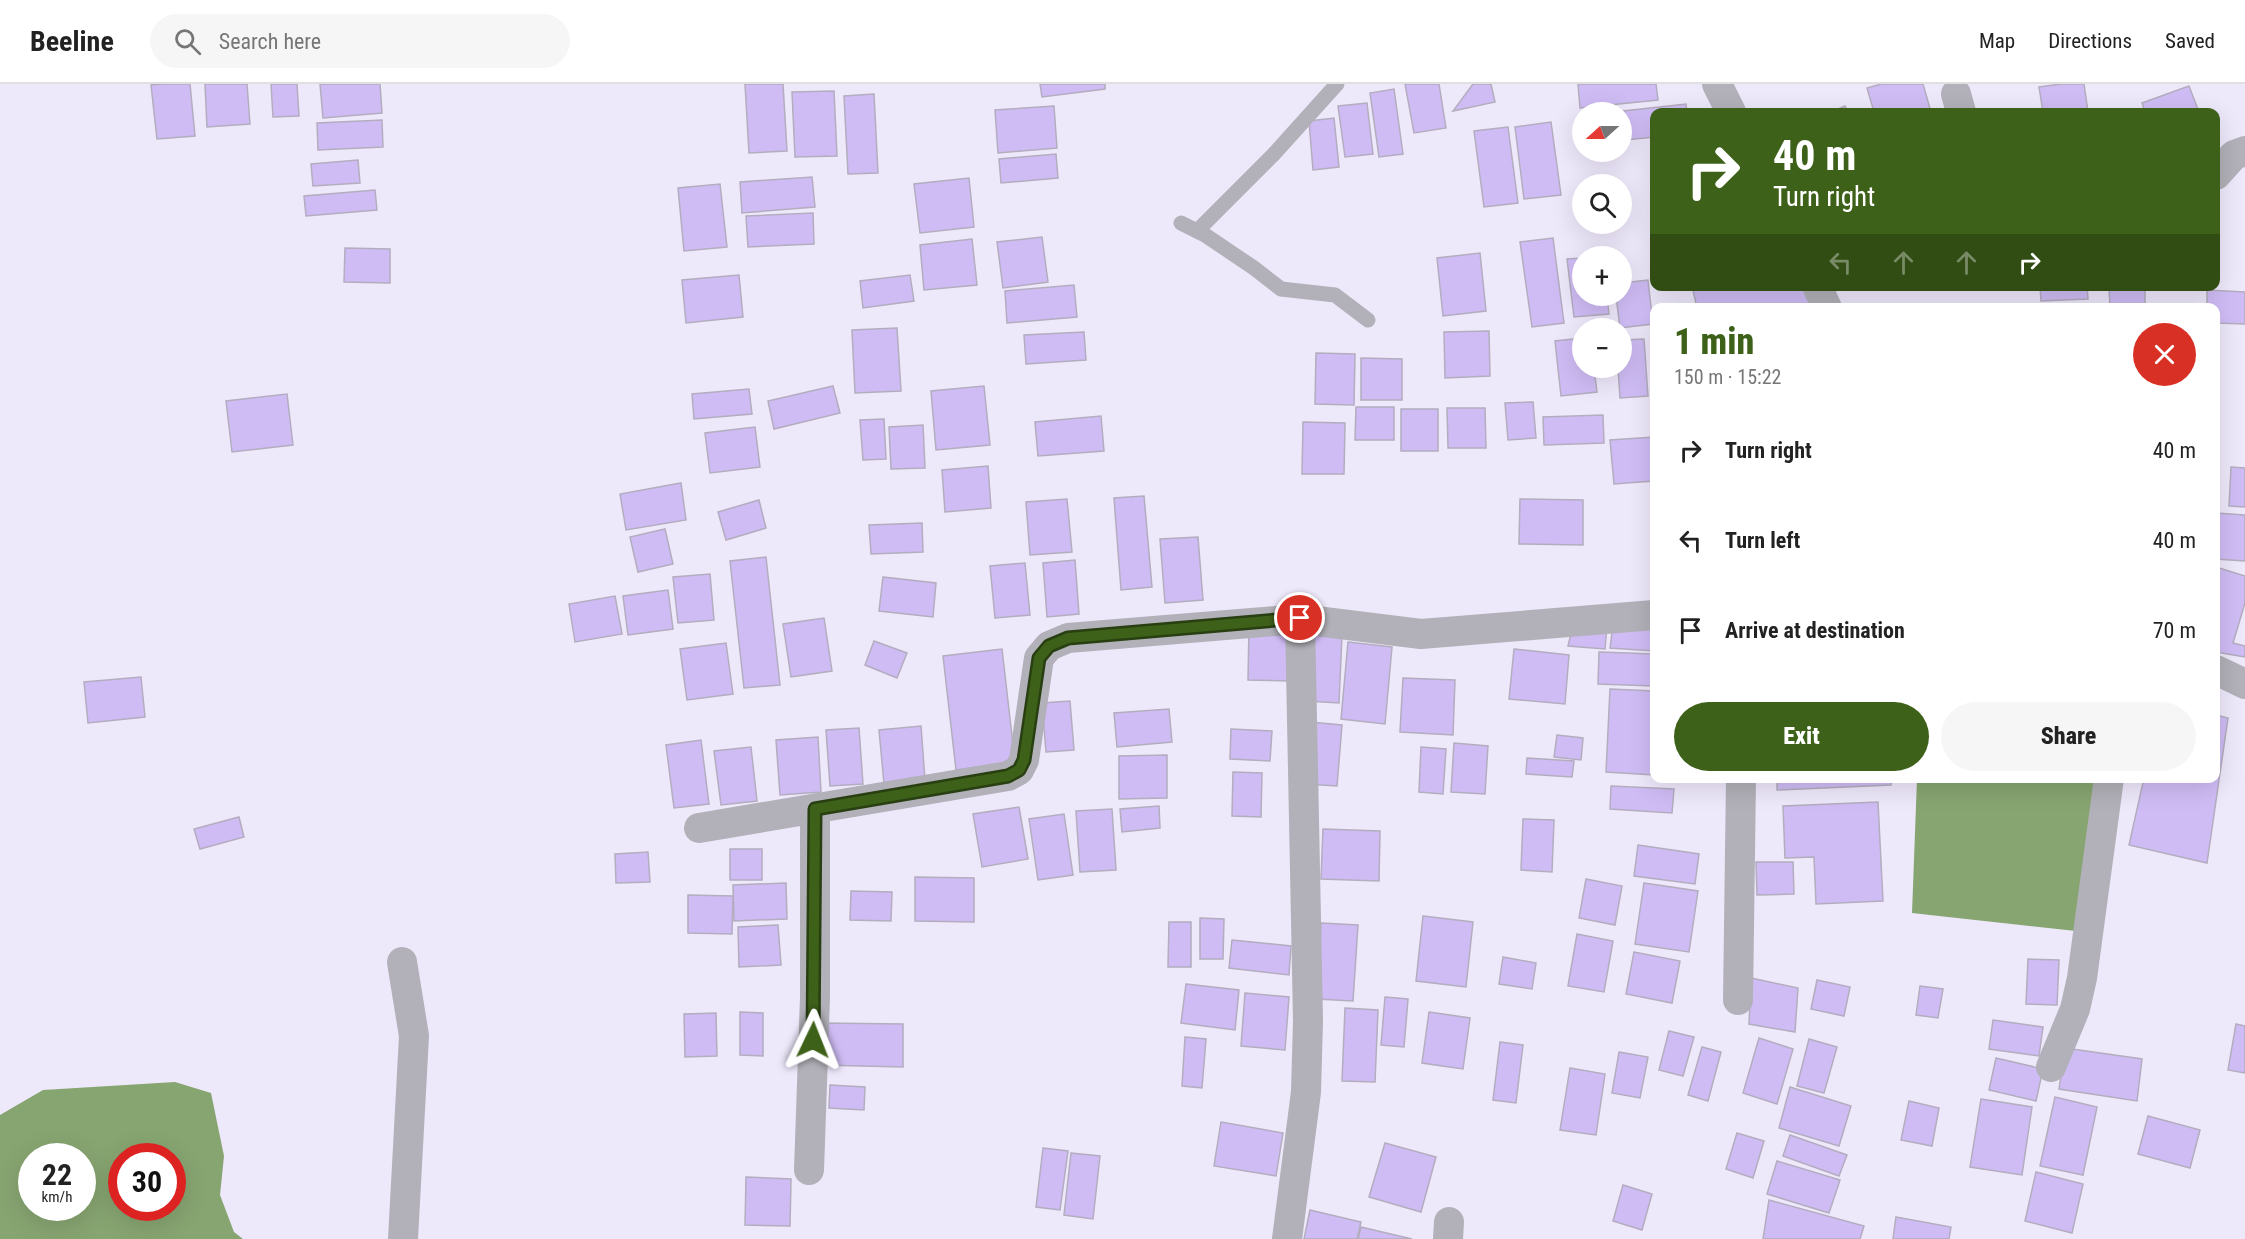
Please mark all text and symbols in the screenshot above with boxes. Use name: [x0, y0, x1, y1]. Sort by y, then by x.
search box: [150, 14, 570, 68]
text: Beeline: [30, 25, 114, 58]
icon: search: [171, 25, 204, 58]
text: Search here: [219, 29, 321, 54]
text: Map: [1979, 29, 2015, 53]
text: Directions: [2048, 29, 2132, 53]
text: Saved: [2165, 29, 2215, 53]
north arrow: [1572, 102, 1632, 162]
map controls: [1572, 102, 1632, 378]
text: 40 m: [1773, 131, 1856, 180]
icon: right: [1674, 132, 1752, 210]
button: search: [1572, 174, 1632, 234]
text: Turn right: [1773, 181, 1875, 213]
button: +: [1572, 246, 1632, 306]
icon: left: [1824, 246, 1857, 279]
icon: ahead: [1887, 246, 1920, 279]
icon: ahead: [1950, 246, 1983, 279]
icon: right: [2013, 246, 2046, 279]
button: −: [1572, 318, 1632, 378]
text: 1 min: [1674, 321, 1754, 363]
button: close: [2133, 323, 2196, 386]
text: 150 m · 15:22: [1674, 365, 1781, 389]
icon: right: [1674, 434, 1707, 467]
text: Turn right: [1725, 438, 1812, 463]
text: 40 m: [2153, 438, 2196, 463]
icon: left: [1674, 524, 1707, 557]
text: Turn left: [1725, 528, 1800, 553]
text: 40 m: [2153, 528, 2196, 553]
pin: [1274, 592, 1325, 643]
icon: arrive: [1283, 601, 1316, 634]
icon: arrive: [1674, 614, 1707, 647]
text: Arrive at destination: [1725, 618, 1905, 643]
text: 70 m: [2153, 618, 2196, 643]
button: Exit: [1674, 702, 1929, 771]
button: Share: [1941, 702, 2196, 771]
position arrow: [781, 1008, 845, 1072]
speed limit sign: 30: [108, 1143, 186, 1221]
text: 22: [42, 1157, 72, 1192]
text: km/h: [42, 1188, 72, 1206]

